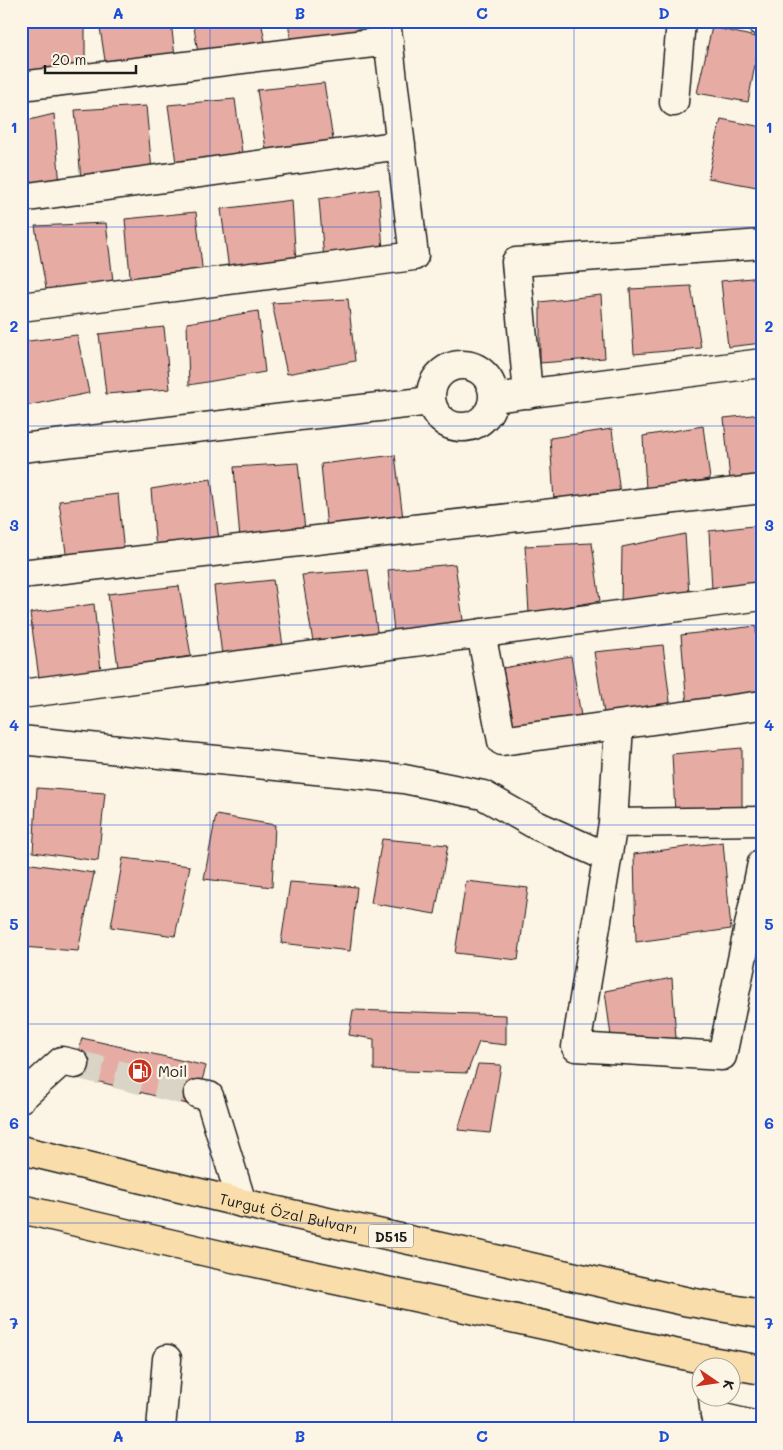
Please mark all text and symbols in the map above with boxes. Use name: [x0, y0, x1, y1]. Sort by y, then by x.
text: A: [112, 2, 124, 23]
text: B: [295, 2, 305, 23]
text: C: [476, 2, 488, 23]
text: D: [658, 2, 670, 23]
scale bar: [45, 42, 136, 74]
text: 20 m: [52, 49, 86, 69]
text: 1: [10, 116, 18, 137]
text: 1: [765, 116, 773, 137]
text: 2: [10, 315, 19, 336]
text: 2: [765, 315, 774, 336]
text: 3: [9, 514, 19, 535]
text: 3: [764, 514, 774, 535]
text: 4: [9, 714, 19, 735]
text: 4: [764, 714, 774, 735]
text: 5: [9, 913, 19, 934]
text: 5: [764, 913, 774, 934]
fuel station icon: Moil: [127, 1058, 153, 1084]
place label: Moil: [158, 1061, 187, 1081]
text: 6: [9, 1112, 19, 1133]
text: 6: [764, 1112, 774, 1133]
street label: Turgut Özal Bulvarı: [217, 1188, 360, 1238]
road number: D515: [368, 1224, 414, 1248]
text: 7: [10, 1312, 19, 1333]
text: 7: [765, 1312, 774, 1333]
north arrow: [690, 1358, 740, 1408]
text: K: [719, 1378, 739, 1392]
text: A: [112, 1425, 124, 1446]
text: B: [295, 1425, 305, 1446]
text: C: [476, 1425, 488, 1446]
text: D: [658, 1425, 670, 1446]

